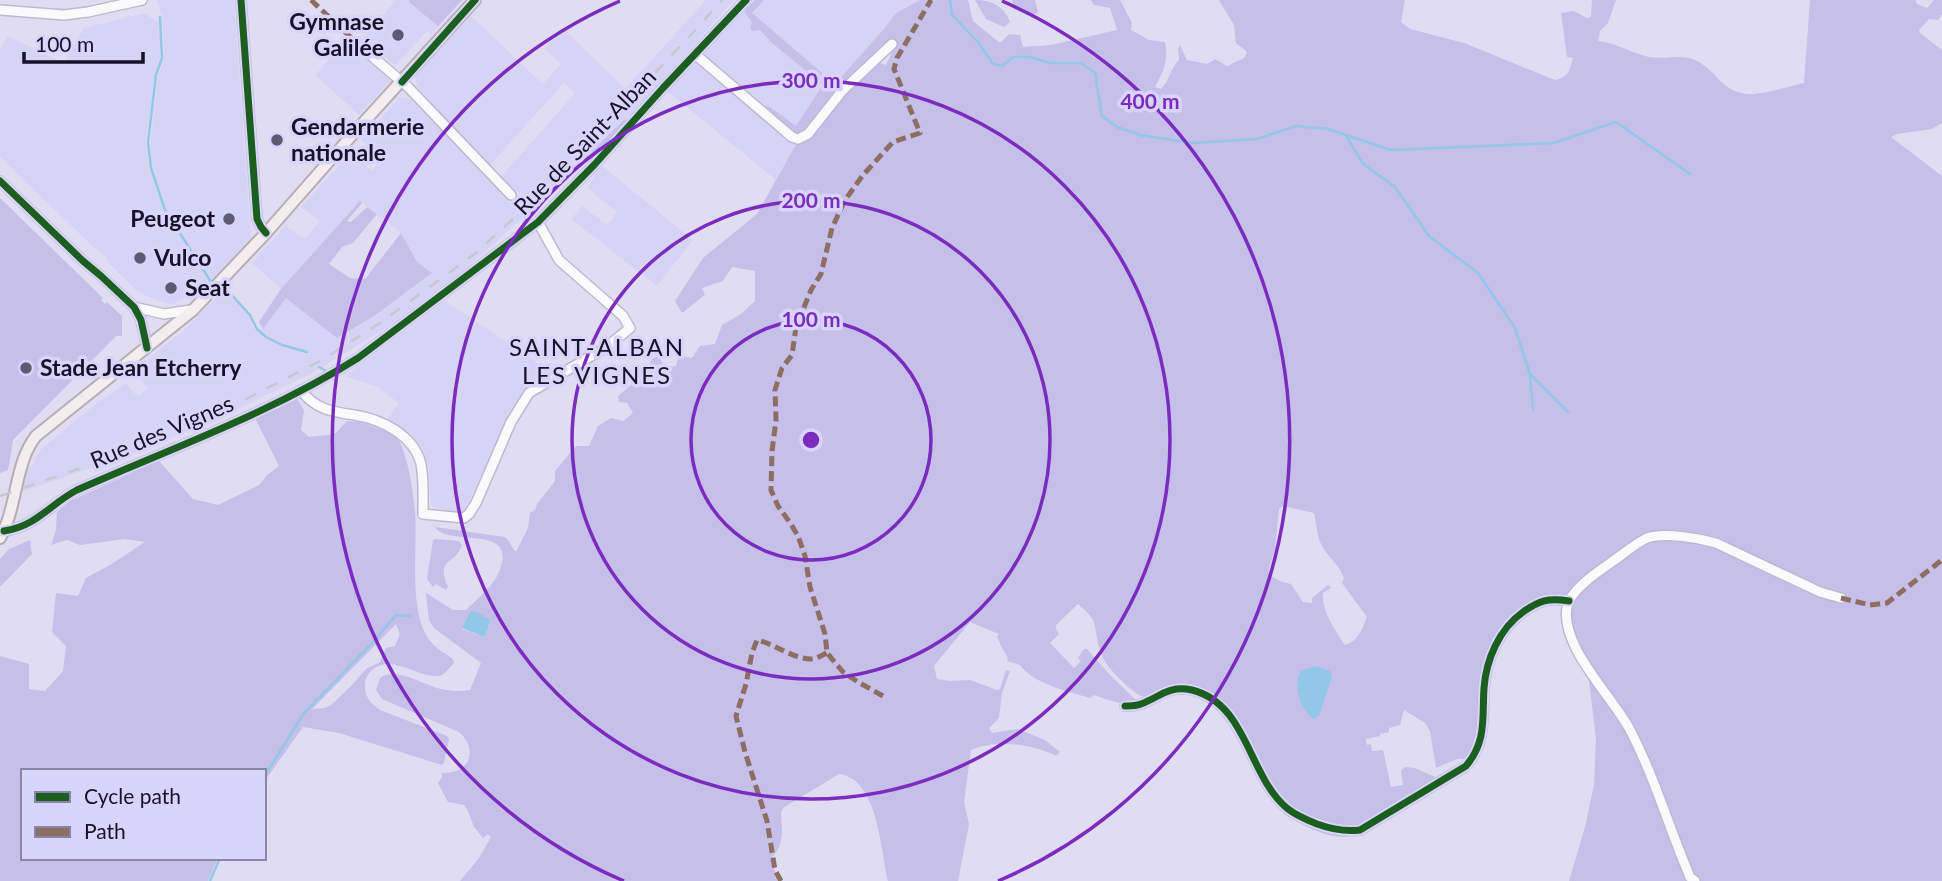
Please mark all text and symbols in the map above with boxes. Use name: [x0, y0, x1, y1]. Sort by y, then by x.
place label: Gymnase Galilée: [289, 7, 384, 61]
scale bar: [24, 21, 144, 65]
marker: Gymnase Galilée: [390, 27, 406, 43]
text: 100 m: [35, 31, 94, 56]
street label: Rue de Saint-Alban: [507, 62, 661, 220]
text: 300 m: [781, 67, 841, 92]
text: 400 m: [1120, 88, 1180, 113]
place label: Gendarmerie nationale: [291, 112, 424, 166]
marker: Gendarmerie nationale: [269, 132, 285, 148]
text: 200 m: [781, 187, 841, 212]
place label: Peugeot: [130, 204, 215, 232]
marker: Peugeot: [221, 211, 237, 227]
place label: Vulco: [153, 243, 212, 271]
marker: Vulco: [132, 250, 148, 266]
place label: Seat: [185, 273, 230, 301]
marker: Seat: [163, 280, 179, 296]
text: 100 m: [781, 306, 841, 331]
district label: SAINT-ALBAN LES VIGNES: [509, 332, 685, 389]
place label: Stade Jean Etcherry: [40, 353, 242, 381]
marker: Stade Jean Etcherry: [18, 360, 34, 376]
street label: Rue des Vignes: [86, 388, 237, 474]
centre of rings: [799, 428, 823, 452]
legend: [21, 769, 266, 860]
text: Cycle path: [84, 783, 181, 808]
text: Path: [84, 818, 126, 843]

